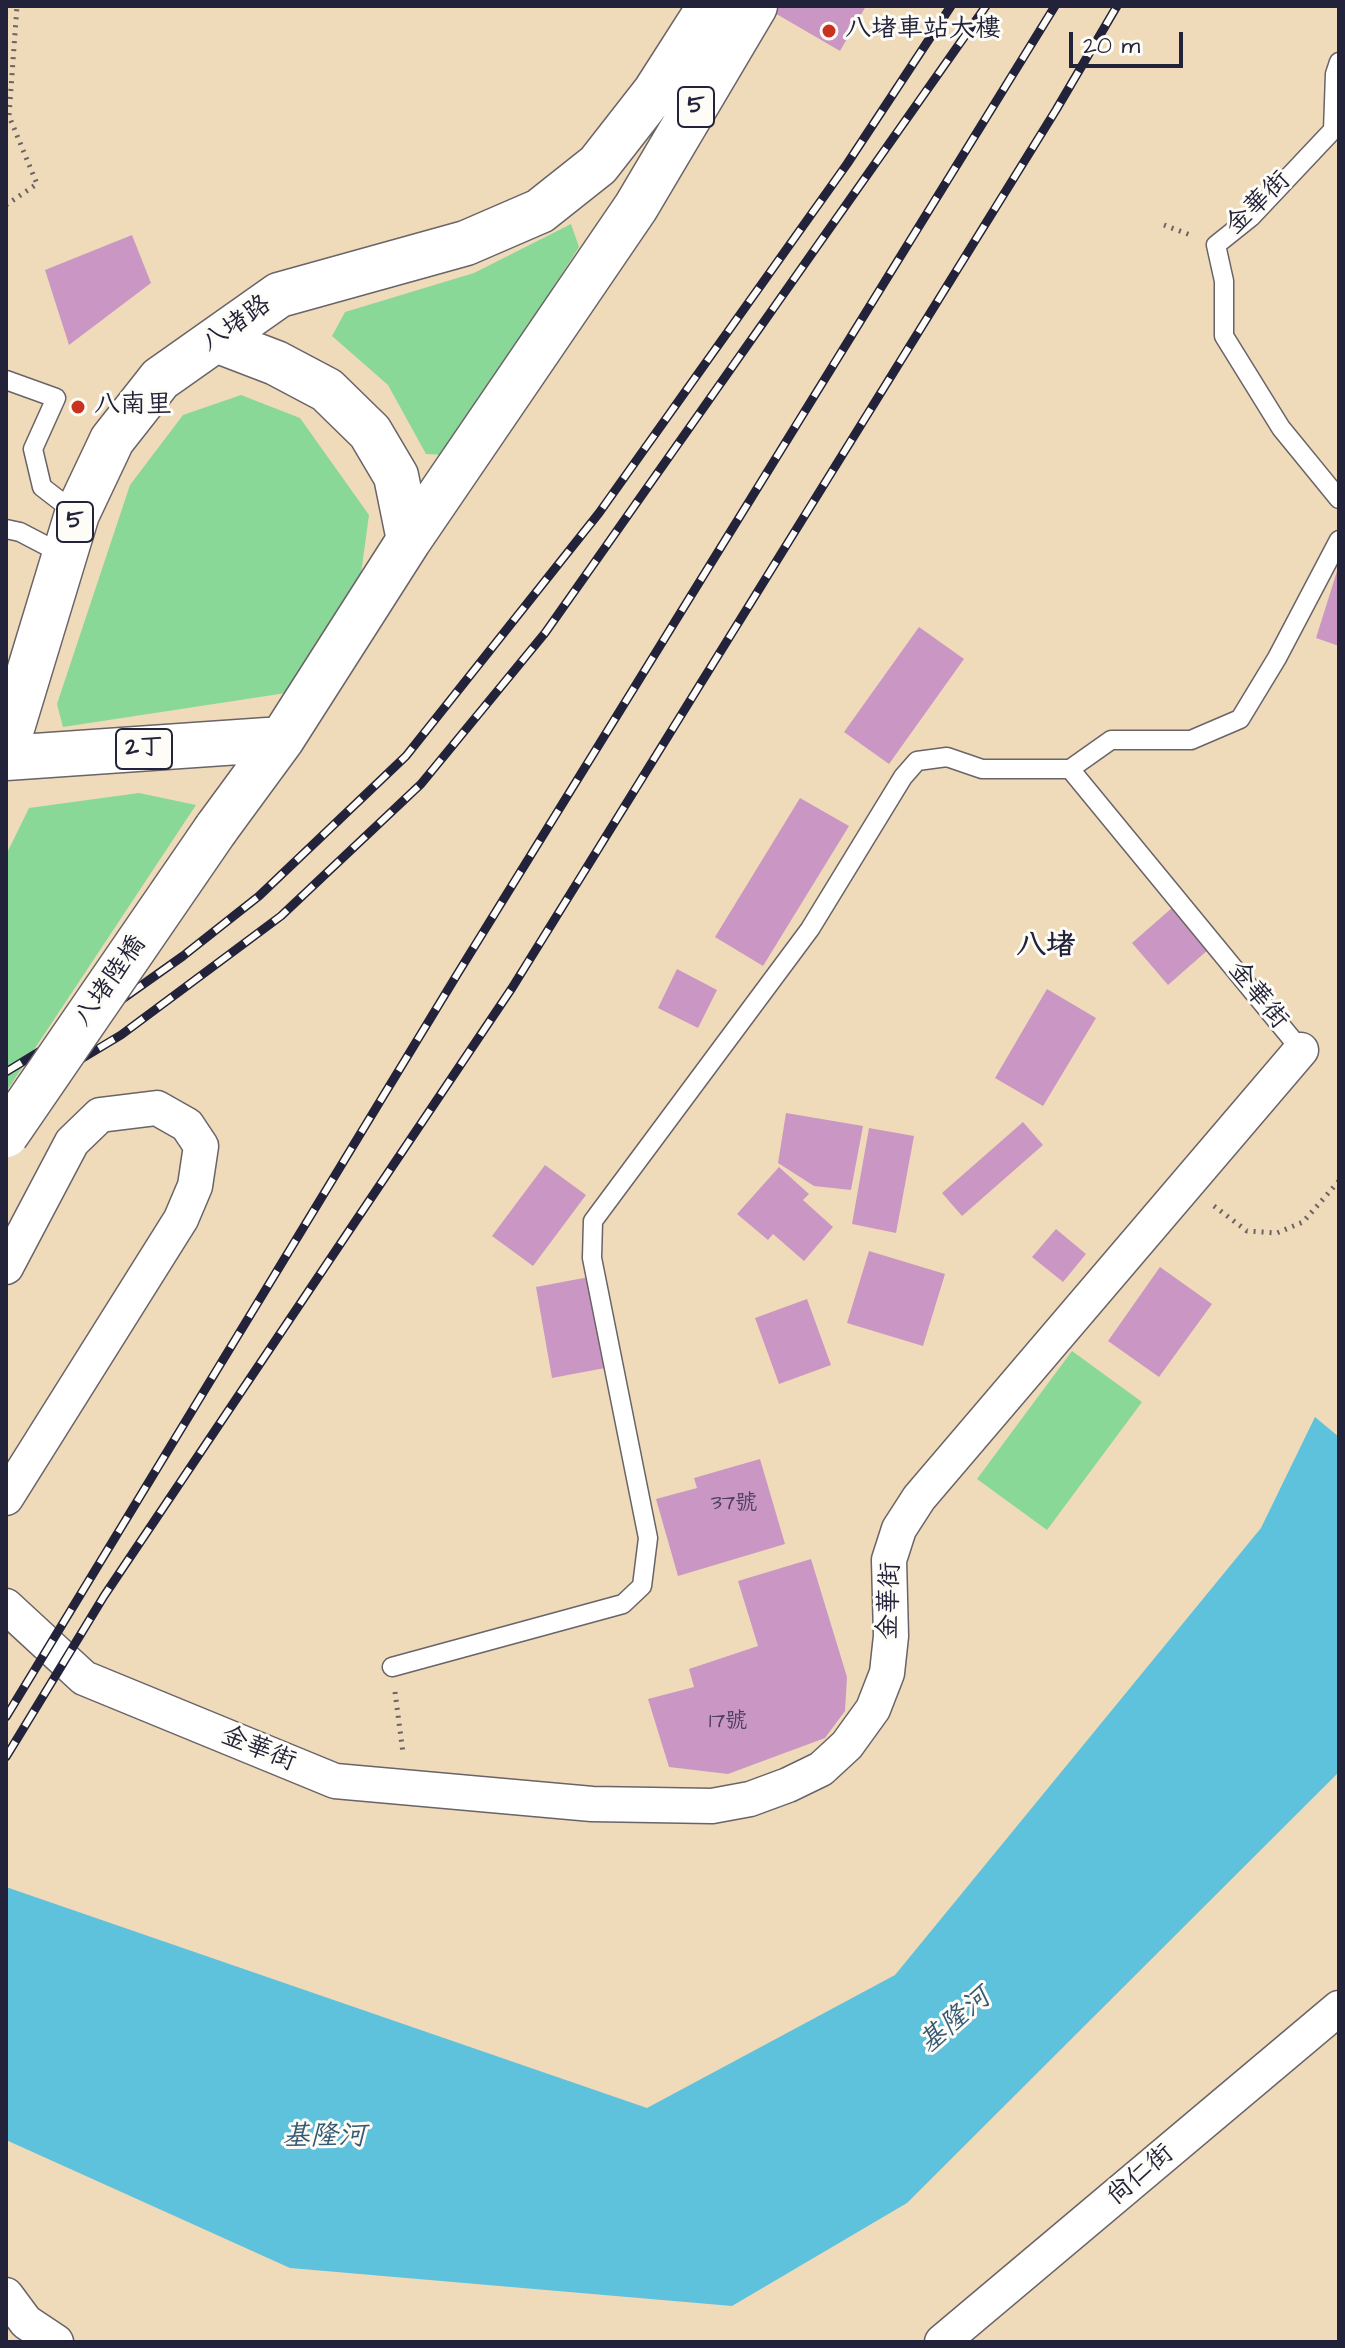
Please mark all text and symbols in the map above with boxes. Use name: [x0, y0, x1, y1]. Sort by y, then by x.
place label: 八堵車站大樓: [845, 15, 1001, 47]
scale bar: [1073, 16, 1187, 66]
marker: 八堵車站大樓: [820, 22, 838, 40]
text: 20 m: [1083, 29, 1140, 63]
road number: 5: [678, 87, 714, 127]
street label: 金華街: [1220, 166, 1298, 242]
street label: 八堵路: [196, 290, 278, 360]
place label: 八南里: [94, 391, 172, 423]
marker: 八南里: [69, 398, 87, 416]
road number: 5: [57, 502, 93, 542]
road number: 2丁: [116, 729, 172, 769]
street label: 八堵陸橋: [68, 930, 154, 1034]
district label: 八堵: [1016, 930, 1076, 966]
street label: 金華街: [1220, 956, 1294, 1036]
house number: 37號: [711, 1491, 757, 1517]
street label: 金華街: [874, 1561, 908, 1641]
house number: 17號: [709, 1709, 747, 1735]
street label: 金華街: [216, 1721, 300, 1779]
water label: 基隆河: [913, 1982, 999, 2062]
water label: 基隆河: [282, 2121, 366, 2155]
street label: 尚仁街: [1101, 2139, 1181, 2213]

